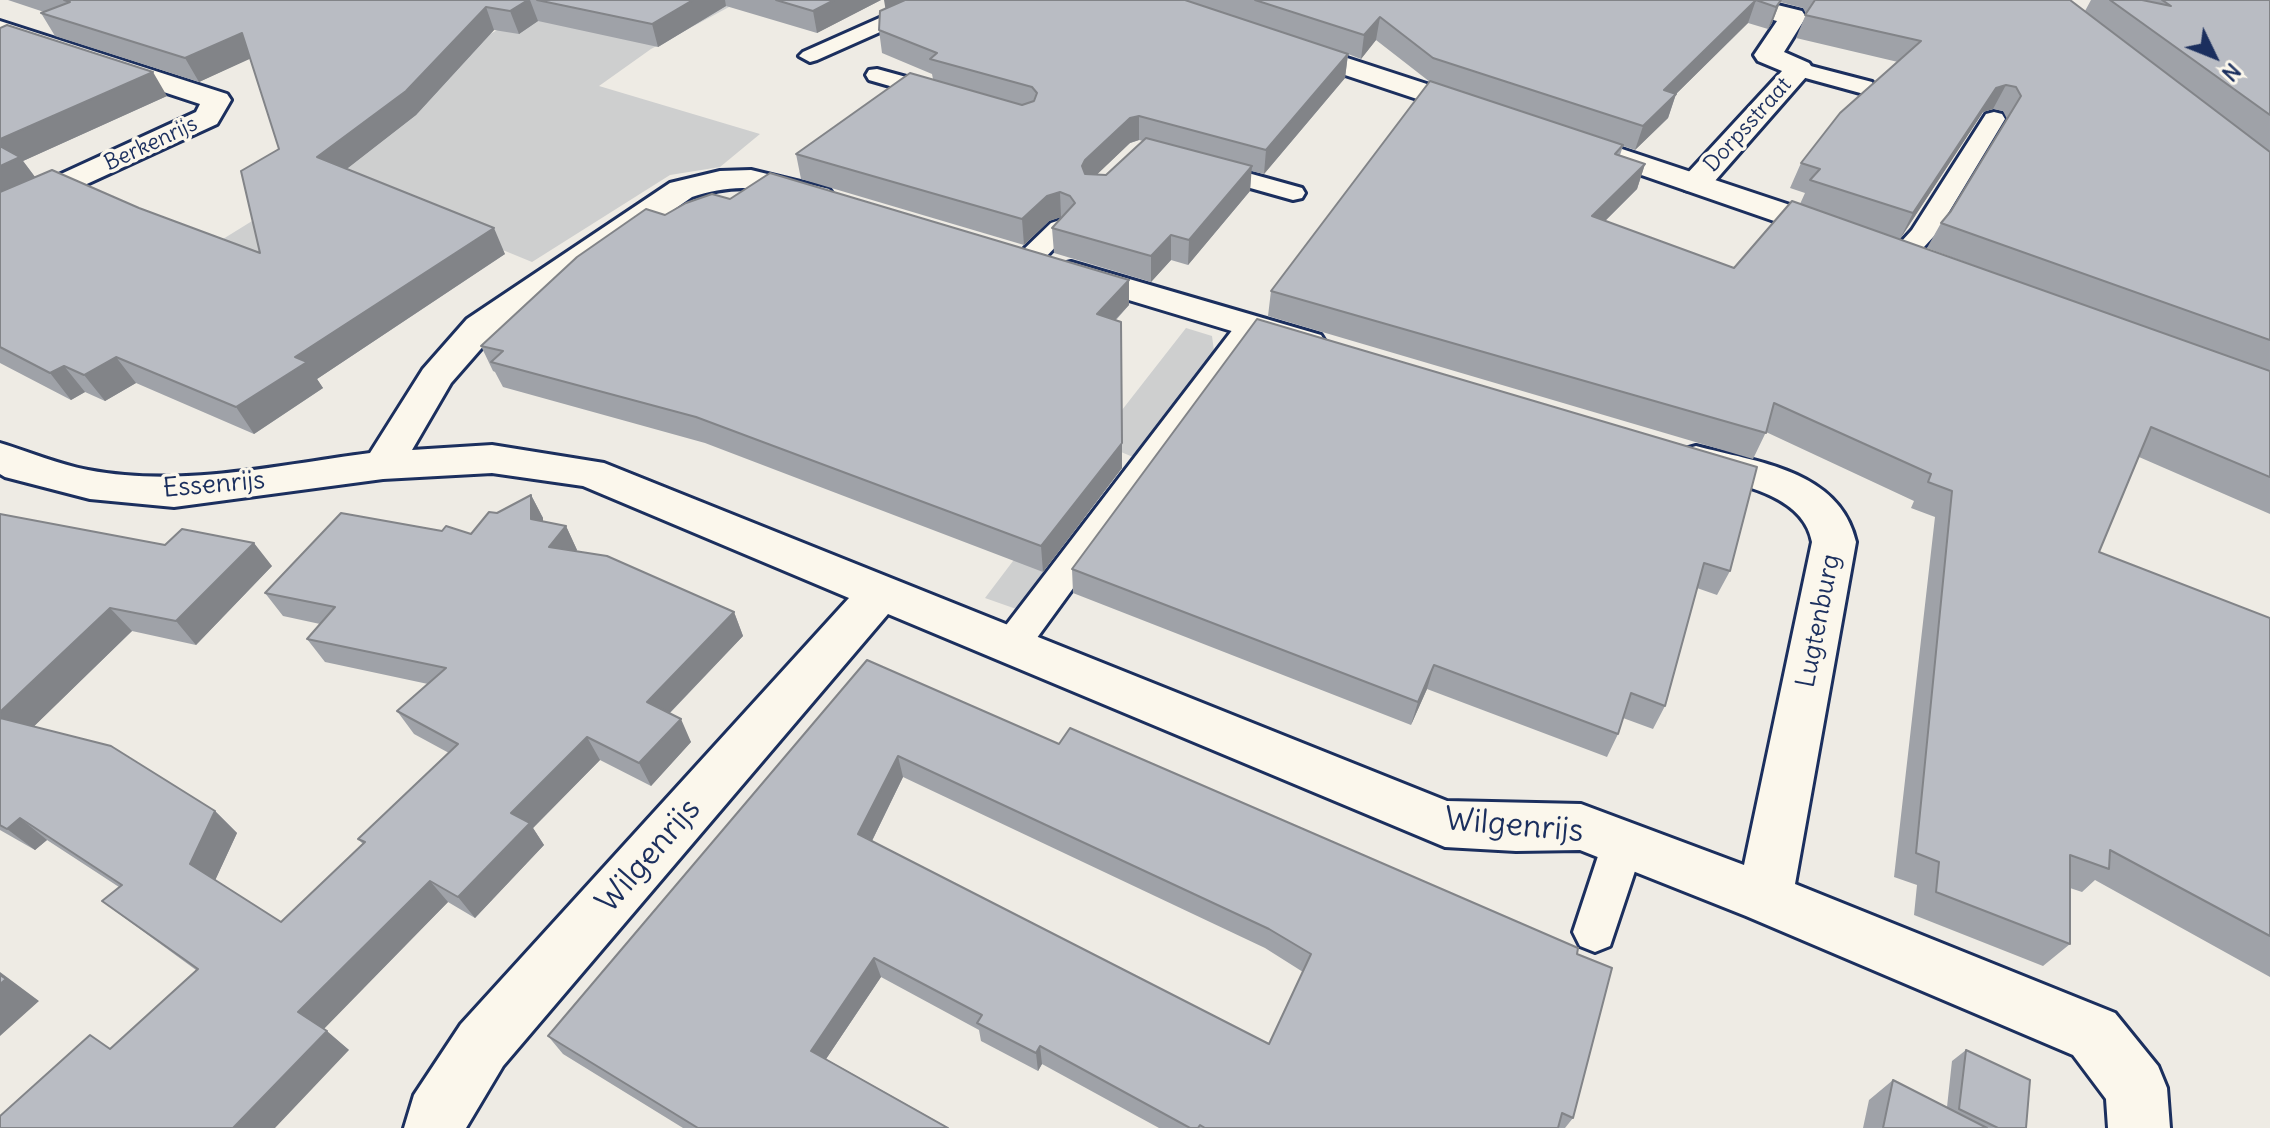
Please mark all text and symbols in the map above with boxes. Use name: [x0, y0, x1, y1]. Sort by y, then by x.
north arrow: [2174, 16, 2254, 96]
text: N: [2216, 57, 2247, 87]
street label: Dorpsstraat: [1699, 72, 1797, 178]
street label: Berkenrijs: [100, 111, 202, 177]
street label: Essenrijs: [162, 465, 266, 505]
street label: Lugtenburg: [1791, 552, 1847, 690]
street label: Wilgenrijs: [589, 791, 709, 921]
street label: Wilgenrijs: [1443, 801, 1585, 851]

